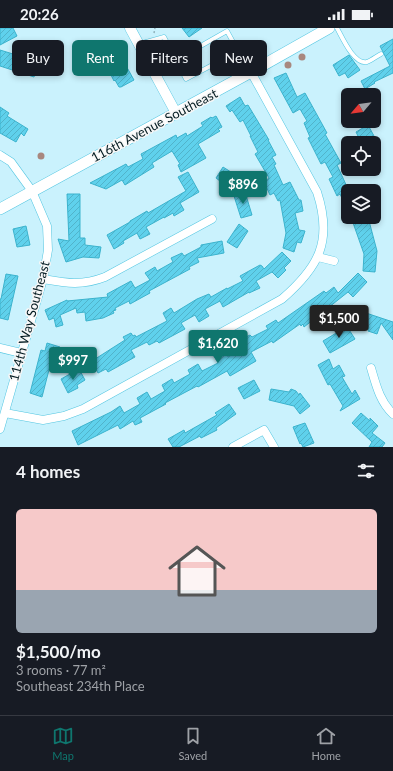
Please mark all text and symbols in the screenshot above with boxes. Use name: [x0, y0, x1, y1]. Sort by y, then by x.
text: 20:26: [20, 5, 59, 23]
chip: Buy: [12, 40, 64, 76]
chip: Rent: [72, 40, 128, 76]
chip: Filters: [136, 40, 202, 76]
chip: New: [210, 40, 267, 76]
street label: 116th Avenue Southeast: [88, 85, 220, 165]
north arrow: [341, 88, 381, 128]
map controls: [341, 88, 381, 224]
button: locate: [341, 136, 381, 176]
pin: $896: [219, 171, 267, 205]
text: $896: [228, 176, 258, 192]
button: layers: [341, 184, 381, 224]
street label: 114th Way Southeast: [5, 259, 53, 383]
pin: $1,500: [306, 305, 372, 339]
text: $1,500: [319, 310, 359, 326]
pin: $1,620: [185, 330, 251, 364]
text: $1,620: [198, 335, 238, 351]
pin: $997: [49, 347, 97, 381]
text: $997: [58, 352, 88, 368]
icon: filters: [355, 460, 377, 482]
text: 4 homes: [16, 461, 80, 482]
icon: home: [161, 535, 233, 607]
text: $1,500/mo: [16, 641, 101, 662]
text: 3 rooms · 77 m²: [16, 662, 106, 678]
text: Southeast 234th Place: [16, 678, 145, 694]
tab: Map: [52, 725, 74, 762]
tab: Saved: [178, 725, 207, 762]
tab: Home: [312, 725, 341, 762]

